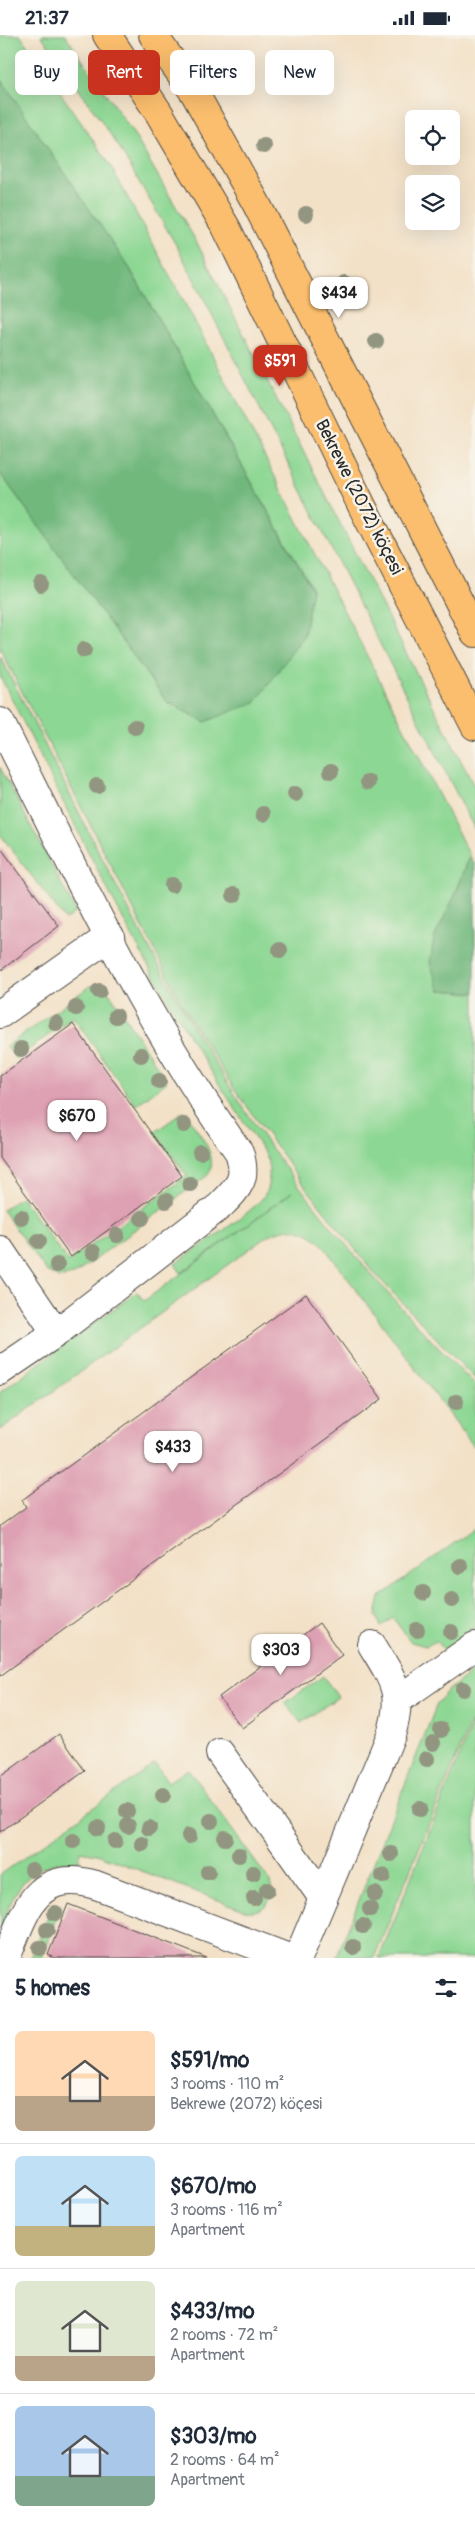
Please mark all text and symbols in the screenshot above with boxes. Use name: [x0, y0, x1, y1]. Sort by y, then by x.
text: 21:37: [25, 6, 69, 30]
chip: Buy: [15, 50, 78, 95]
chip: Rent: [88, 50, 160, 95]
chip: Filters: [170, 50, 255, 95]
chip: New: [265, 50, 334, 95]
map controls: [405, 110, 460, 230]
button: locate: [405, 110, 460, 165]
button: layers: [405, 175, 460, 230]
pin: $434: [309, 277, 369, 319]
text: $434: [321, 283, 357, 303]
pin: $591: [250, 345, 310, 387]
text: $591: [264, 351, 296, 371]
street label: Bekrewe (2072) köçesi: [310, 416, 408, 578]
pin: $670: [47, 1099, 107, 1142]
text: $670: [58, 1106, 96, 1126]
pin: $433: [143, 1431, 203, 1473]
text: $433: [155, 1437, 191, 1457]
pin: $303: [251, 1633, 311, 1676]
text: $303: [262, 1640, 300, 1660]
icon: filters: [432, 1974, 460, 2002]
text: 5 homes: [15, 1975, 90, 2002]
text: $591/mo: [170, 2047, 249, 2074]
icon: home: [55, 2051, 115, 2111]
text: 3 rooms · 110 m²: [170, 2074, 284, 2094]
text: Bekrewe (2072) köçesi: [170, 2094, 322, 2114]
text: $670/mo: [170, 2173, 256, 2200]
icon: home: [55, 2176, 115, 2236]
text: 3 rooms · 116 m²: [170, 2200, 283, 2220]
text: Apartment: [170, 2220, 245, 2240]
text: $433/mo: [170, 2298, 254, 2325]
icon: home: [55, 2301, 115, 2361]
text: 2 rooms · 72 m²: [170, 2325, 278, 2345]
text: Apartment: [170, 2345, 245, 2365]
text: $303/mo: [170, 2423, 257, 2450]
icon: home: [55, 2426, 115, 2486]
text: 2 rooms · 64 m²: [170, 2450, 280, 2470]
text: Apartment: [170, 2470, 245, 2490]

